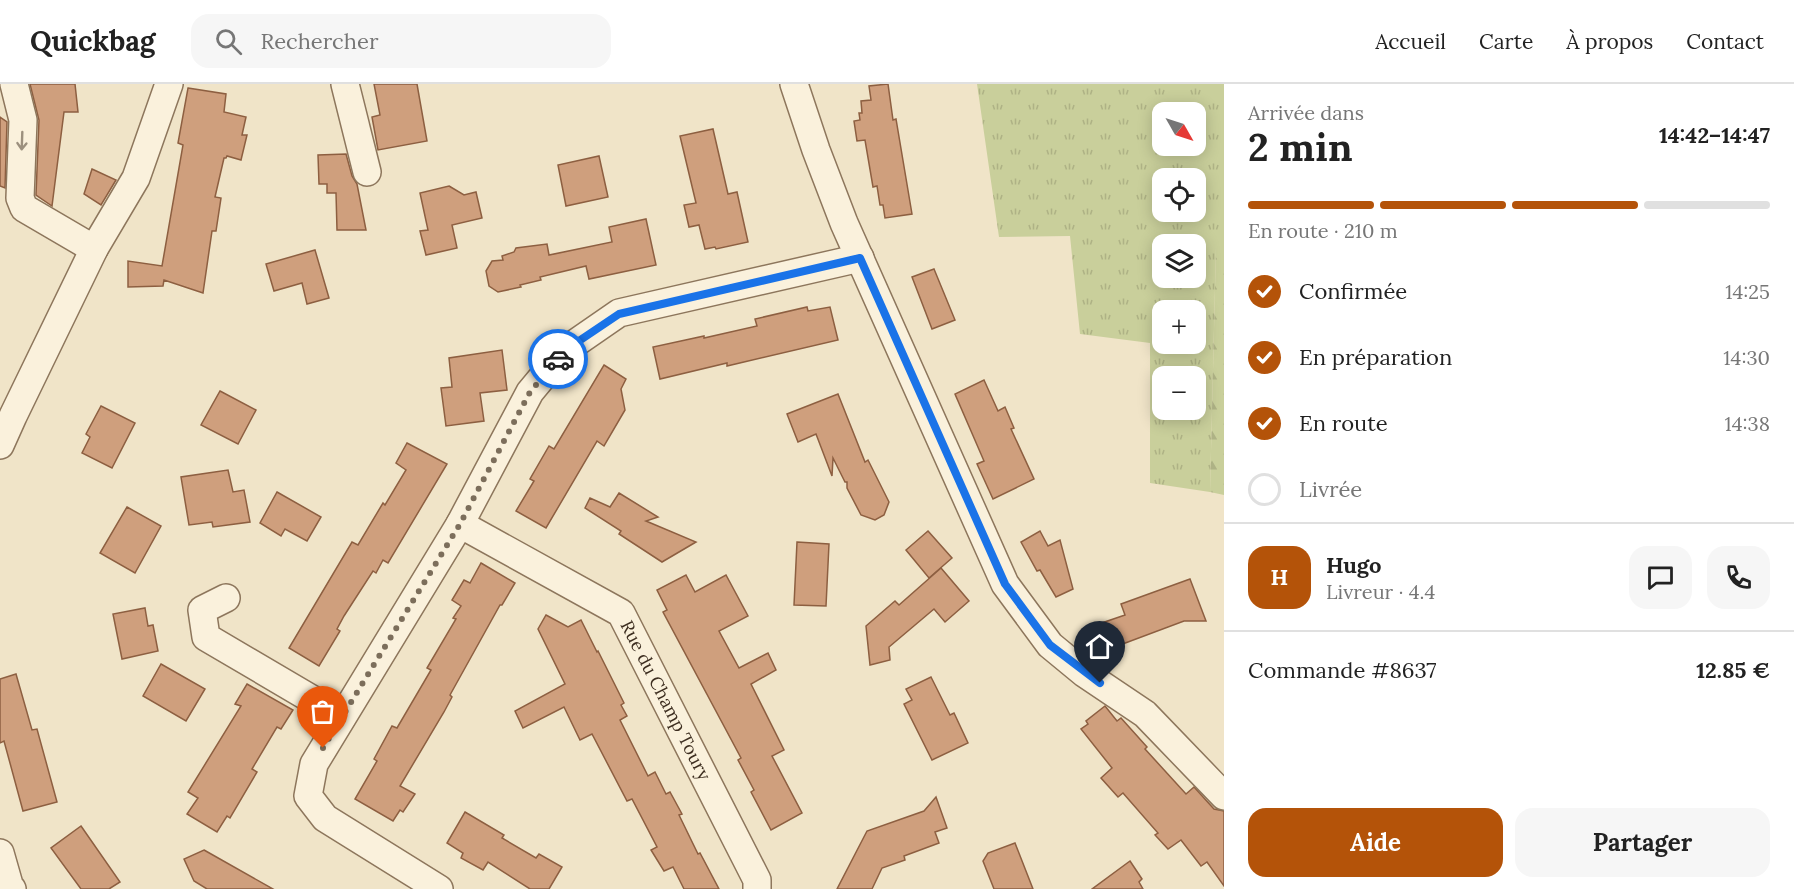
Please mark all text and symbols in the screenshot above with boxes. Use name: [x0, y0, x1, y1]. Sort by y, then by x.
search box: [191, 14, 611, 68]
text: Quickbag: [30, 23, 155, 59]
icon: search: [212, 25, 245, 58]
text: Rechercher: [260, 27, 378, 55]
text: Accueil: [1375, 28, 1446, 55]
text: Carte: [1479, 28, 1533, 55]
text: À propos: [1566, 28, 1653, 55]
text: Contact: [1686, 28, 1764, 55]
text: Arrivée dans: [1248, 100, 1364, 125]
north arrow: [1152, 102, 1206, 156]
map controls: [1152, 102, 1206, 420]
text: 14:42–14:47: [1659, 121, 1770, 149]
text: 2 min: [1248, 122, 1353, 172]
one-way arrow: [17, 131, 28, 151]
button: locate: [1152, 168, 1206, 222]
text: En route · 210 m: [1248, 218, 1398, 243]
button: layers: [1152, 234, 1206, 288]
icon: check: [1248, 275, 1281, 308]
text: Confirmée: [1299, 277, 1407, 305]
text: 14:25: [1725, 279, 1770, 304]
button: +: [1152, 300, 1206, 354]
courier: [528, 329, 588, 389]
icon: check: [1248, 341, 1281, 374]
icon: car: [542, 343, 575, 376]
text: En préparation: [1299, 343, 1452, 371]
text: 14:30: [1723, 345, 1770, 370]
button: −: [1152, 366, 1206, 420]
icon: check: [1248, 407, 1281, 440]
text: En route: [1299, 409, 1388, 437]
text: 14:38: [1725, 411, 1770, 436]
text: Livrée: [1299, 475, 1362, 503]
button: chat: [1629, 546, 1692, 609]
button: phone: [1707, 546, 1770, 609]
text: Hugo: [1326, 551, 1381, 579]
text: H: [1271, 563, 1288, 591]
text: Livreur · 4.4: [1326, 579, 1435, 604]
street label: Rue du Champ Toury: [616, 616, 716, 784]
pin: [1074, 621, 1125, 683]
icon: home: [1083, 630, 1116, 663]
text: Commande #8637: [1248, 656, 1436, 684]
text: 12.85 €: [1696, 656, 1770, 684]
pin: [297, 686, 348, 748]
icon: bag: [306, 695, 339, 728]
button: Aide: [1248, 808, 1503, 877]
button: Partager: [1515, 808, 1770, 877]

